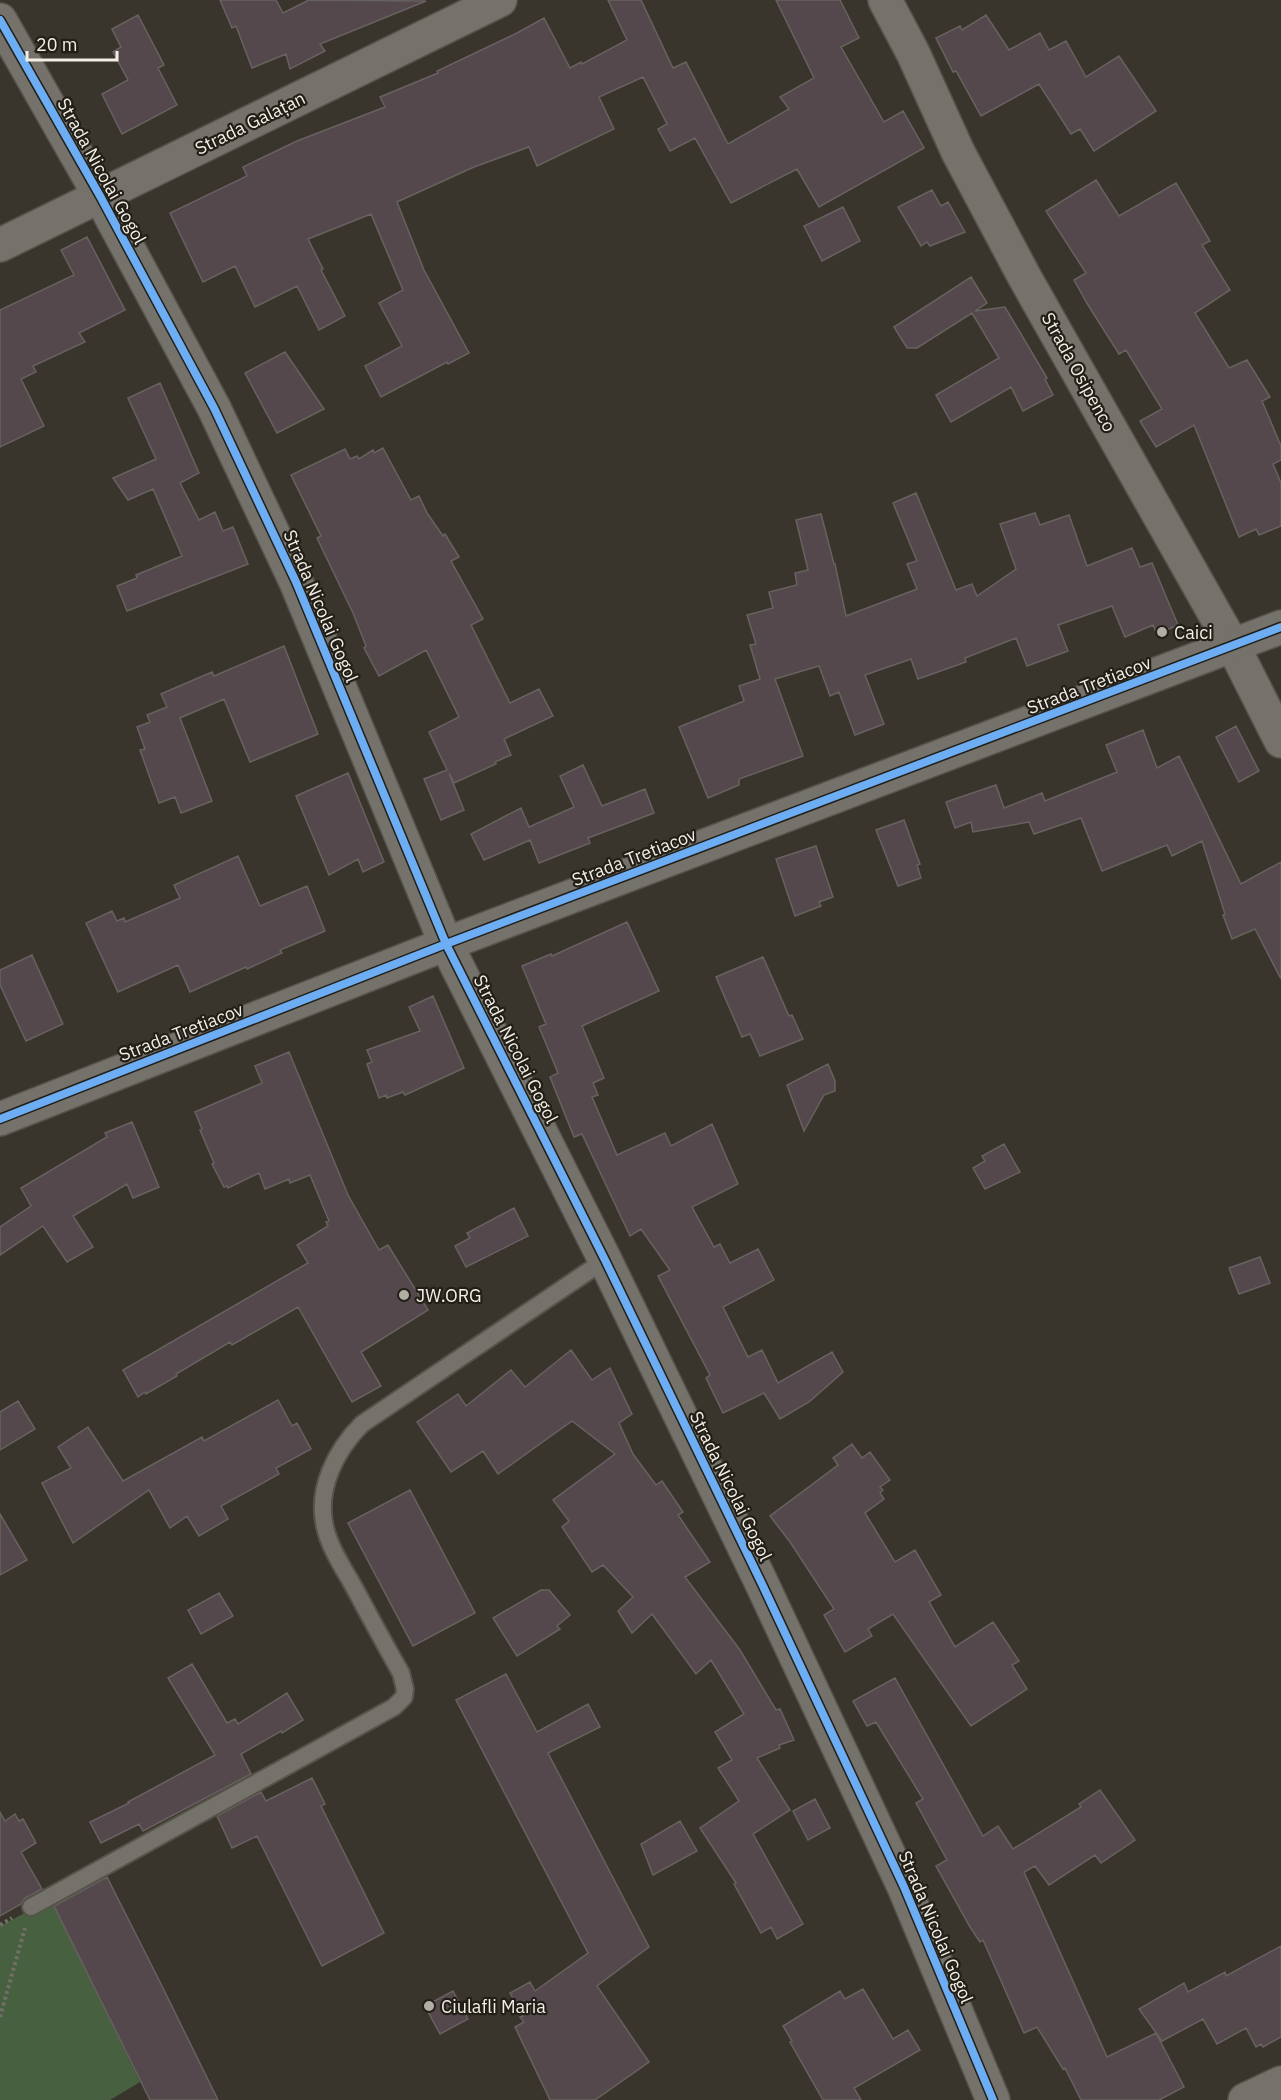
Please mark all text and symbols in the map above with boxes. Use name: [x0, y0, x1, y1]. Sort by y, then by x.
scale bar: [27, 24, 117, 62]
text: 20 m: [36, 33, 78, 56]
street label: Strada Galațan: [191, 86, 309, 160]
street label: Strada Nicolai Gogol: [52, 94, 152, 248]
street label: Strada Osipenco: [1037, 308, 1121, 436]
street label: Strada Nicolai Gogol: [278, 526, 364, 686]
place label: Caici: [1174, 621, 1213, 644]
marker: Caici: [1155, 625, 1169, 639]
street label: Strada Tretiacov: [1024, 651, 1155, 719]
street label: Strada Tretiacov: [569, 823, 700, 891]
street label: Strada Nicolai Gogol: [469, 971, 563, 1127]
street label: Strada Tretiacov: [116, 998, 247, 1066]
place label: JW.ORG: [416, 1284, 482, 1307]
marker: JW.ORG: [397, 1288, 411, 1302]
street label: Strada Nicolai Gogol: [685, 1407, 777, 1565]
street label: Strada Nicolai Gogol: [893, 1847, 979, 2007]
place label: Ciulafli Maria: [441, 1995, 546, 2018]
marker: Ciulafli Maria: [422, 1999, 436, 2013]

